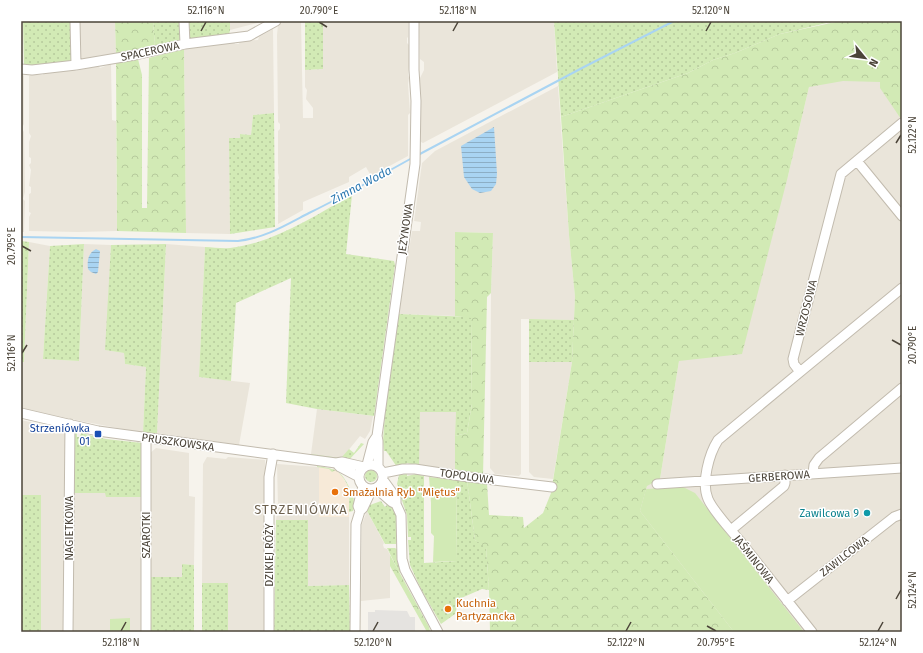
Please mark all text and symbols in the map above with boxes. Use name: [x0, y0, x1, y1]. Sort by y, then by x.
text: 52.116°N: [187, 5, 225, 17]
text: 20.790°E: [300, 5, 338, 17]
text: 52.118°N: [439, 5, 477, 17]
text: 52.120°N: [692, 5, 730, 17]
north arrow: [845, 38, 885, 78]
street label: SPACEROWA: [120, 39, 181, 64]
text: N: [866, 56, 881, 69]
text: 52.122°N: [907, 116, 919, 154]
water label: Zimna Woda: [327, 163, 394, 207]
street label: JEŻYNOWA: [394, 202, 416, 255]
text: 20.795°E: [6, 227, 18, 265]
street label: WRZOSOWA: [793, 278, 820, 338]
text: 20.790°E: [907, 326, 919, 364]
text: 52.116°N: [6, 334, 18, 372]
place label: Strzeniówka 01: [30, 422, 90, 448]
marker: Strzeniówka 01: [93, 429, 103, 439]
street label: PRUSZKOWSKA: [141, 431, 216, 454]
street label: TOPOLOWA: [439, 466, 496, 487]
street label: GERBEROWA: [748, 468, 811, 485]
place label: Smażalnia Ryb "Miętus": [343, 486, 460, 499]
marker: Smażalnia Ryb "Miętus": [330, 487, 340, 497]
street label: NAGIETKOWA: [63, 495, 76, 560]
district label: STRZENIÓWKA: [254, 502, 348, 517]
place label: Zawilcowa 9: [799, 507, 859, 520]
marker: Zawilcowa 9: [862, 508, 872, 518]
street label: SZAROTKI: [140, 511, 153, 559]
street label: DZIKIEJ RÓŻY: [262, 523, 276, 587]
street label: JAŚMINOWA: [731, 532, 778, 587]
street label: ZAWILCOWA: [817, 533, 872, 579]
text: 52.124°N: [907, 571, 919, 609]
place label: Kuchnia Partyzancka: [456, 597, 515, 623]
marker: Kuchnia Partyzancka: [443, 604, 453, 614]
text: 52.118°N: [102, 637, 140, 649]
text: 52.120°N: [354, 637, 392, 649]
text: 52.122°N: [607, 637, 645, 649]
text: 20.795°E: [697, 637, 735, 649]
text: 52.124°N: [859, 637, 897, 649]

